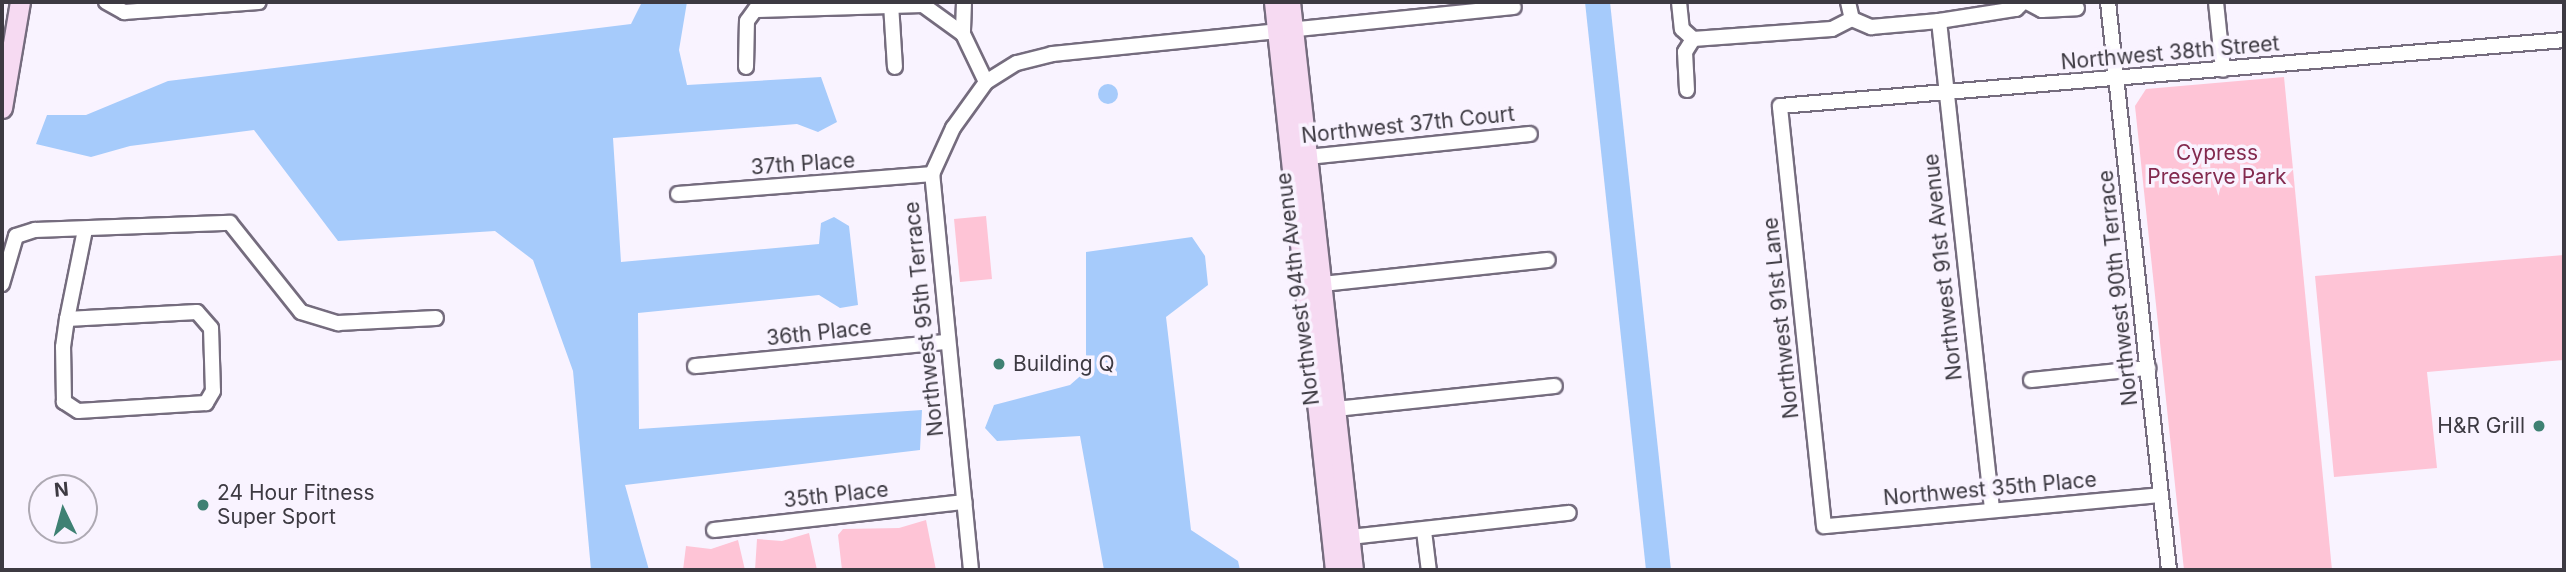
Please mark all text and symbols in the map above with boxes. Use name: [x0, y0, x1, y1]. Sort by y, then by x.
street label: Northwest 38th Street: [2060, 31, 2280, 75]
street label: Northwest 37th Court: [1300, 101, 1516, 149]
park label: Cypress Preserve Park: [2147, 140, 2287, 190]
street label: 37th Place: [750, 148, 856, 180]
street label: Northwest 91st Avenue: [1919, 152, 1967, 382]
street label: Northwest 90th Terrace: [2093, 169, 2143, 407]
street label: Northwest 94th Avenue: [1271, 171, 1325, 407]
street label: Northwest 95th Terrace: [899, 200, 949, 438]
street label: Northwest 91st Lane: [1758, 216, 1804, 420]
street label: 36th Place: [765, 315, 873, 351]
place label: Building Q: [1013, 351, 1115, 377]
marker: Building Q: [991, 356, 1007, 372]
place label: H&R Grill: [2437, 413, 2525, 439]
marker: H&R Grill: [2531, 418, 2547, 434]
street label: Northwest 35th Place: [1882, 467, 2098, 511]
north arrow: [28, 474, 98, 544]
text: N: [53, 477, 70, 502]
street label: 35th Place: [782, 477, 890, 513]
place label: 24 Hour Fitness Super Sport: [217, 480, 375, 530]
marker: 24 Hour Fitness Super Sport: [195, 497, 211, 513]

